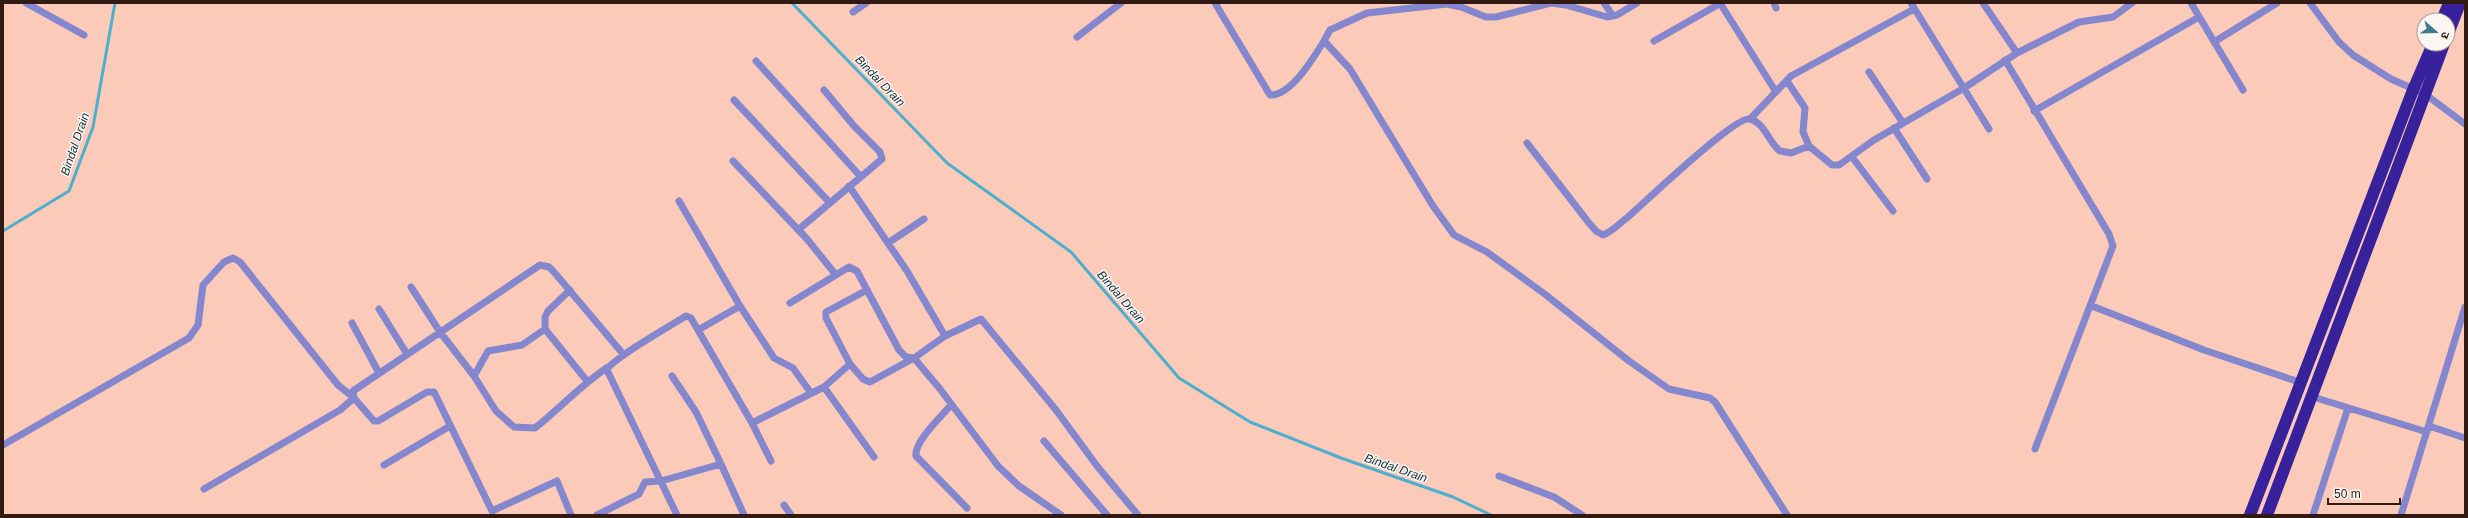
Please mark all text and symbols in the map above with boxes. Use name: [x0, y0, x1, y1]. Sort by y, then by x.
north arrow: [2416, 12, 2456, 52]
text: उ: [2438, 30, 2452, 41]
water label: Bindal Drain: [852, 53, 908, 110]
water label: Bindal Drain: [58, 111, 92, 177]
water label: Bindal Drain: [1094, 268, 1148, 327]
water label: Bindal Drain: [1363, 451, 1429, 485]
scale bar: [2328, 480, 2400, 506]
text: 50 m: [2334, 487, 2361, 501]

